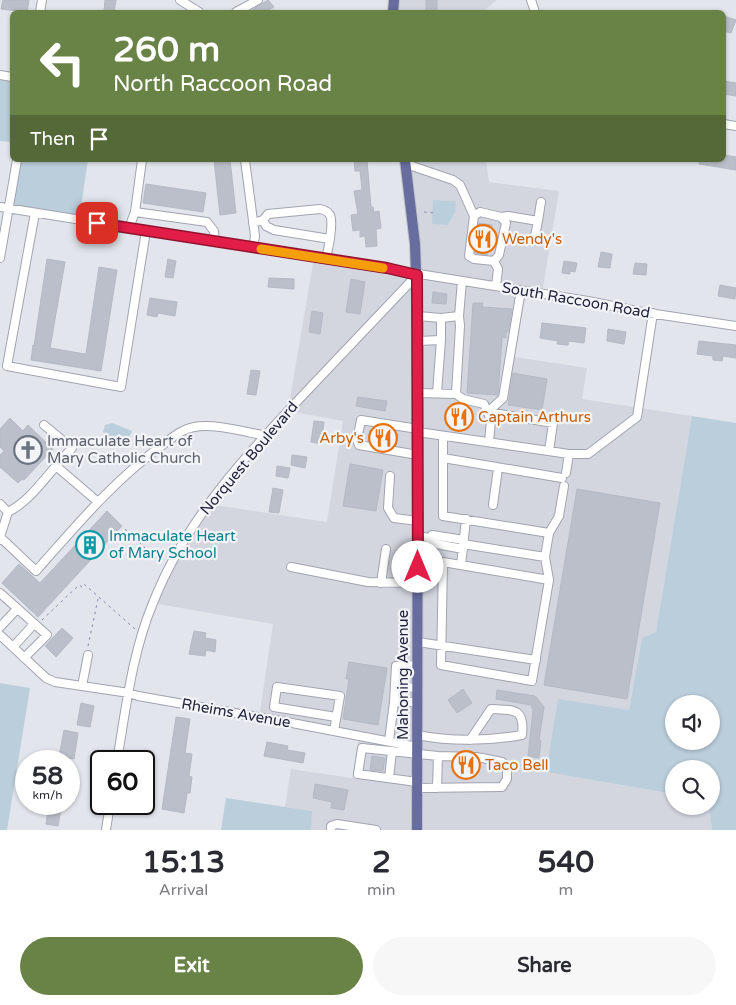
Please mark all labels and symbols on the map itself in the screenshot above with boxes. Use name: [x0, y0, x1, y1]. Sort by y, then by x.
pin: [76, 202, 118, 244]
restaurant icon: Wendy's: [468, 224, 498, 254]
place label: Wendy's: [502, 230, 562, 248]
street label: South Raccoon Road: [500, 278, 652, 322]
street label: Norquest Boulevard: [196, 398, 302, 518]
restaurant icon: Captain Arthurs: [444, 402, 474, 432]
place label: Captain Arthurs: [478, 408, 591, 426]
restaurant icon: Arby's: [368, 423, 398, 453]
place label: Arby's: [319, 429, 364, 447]
place label: Immaculate Heart of Mary Catholic Church: [47, 432, 201, 467]
church icon: Immaculate Heart of Mary Catholic Church: [13, 435, 43, 465]
place label: Immaculate Heart of Mary School: [109, 527, 236, 562]
building icon: Immaculate Heart of Mary School: [75, 530, 105, 560]
position arrow: [391, 540, 443, 592]
street label: Mahoning Avenue: [394, 610, 412, 740]
street label: Rheims Avenue: [180, 695, 292, 731]
speed limit sign: 60: [90, 750, 155, 815]
restaurant icon: Taco Bell: [451, 750, 481, 780]
place label: Taco Bell: [485, 756, 549, 774]

